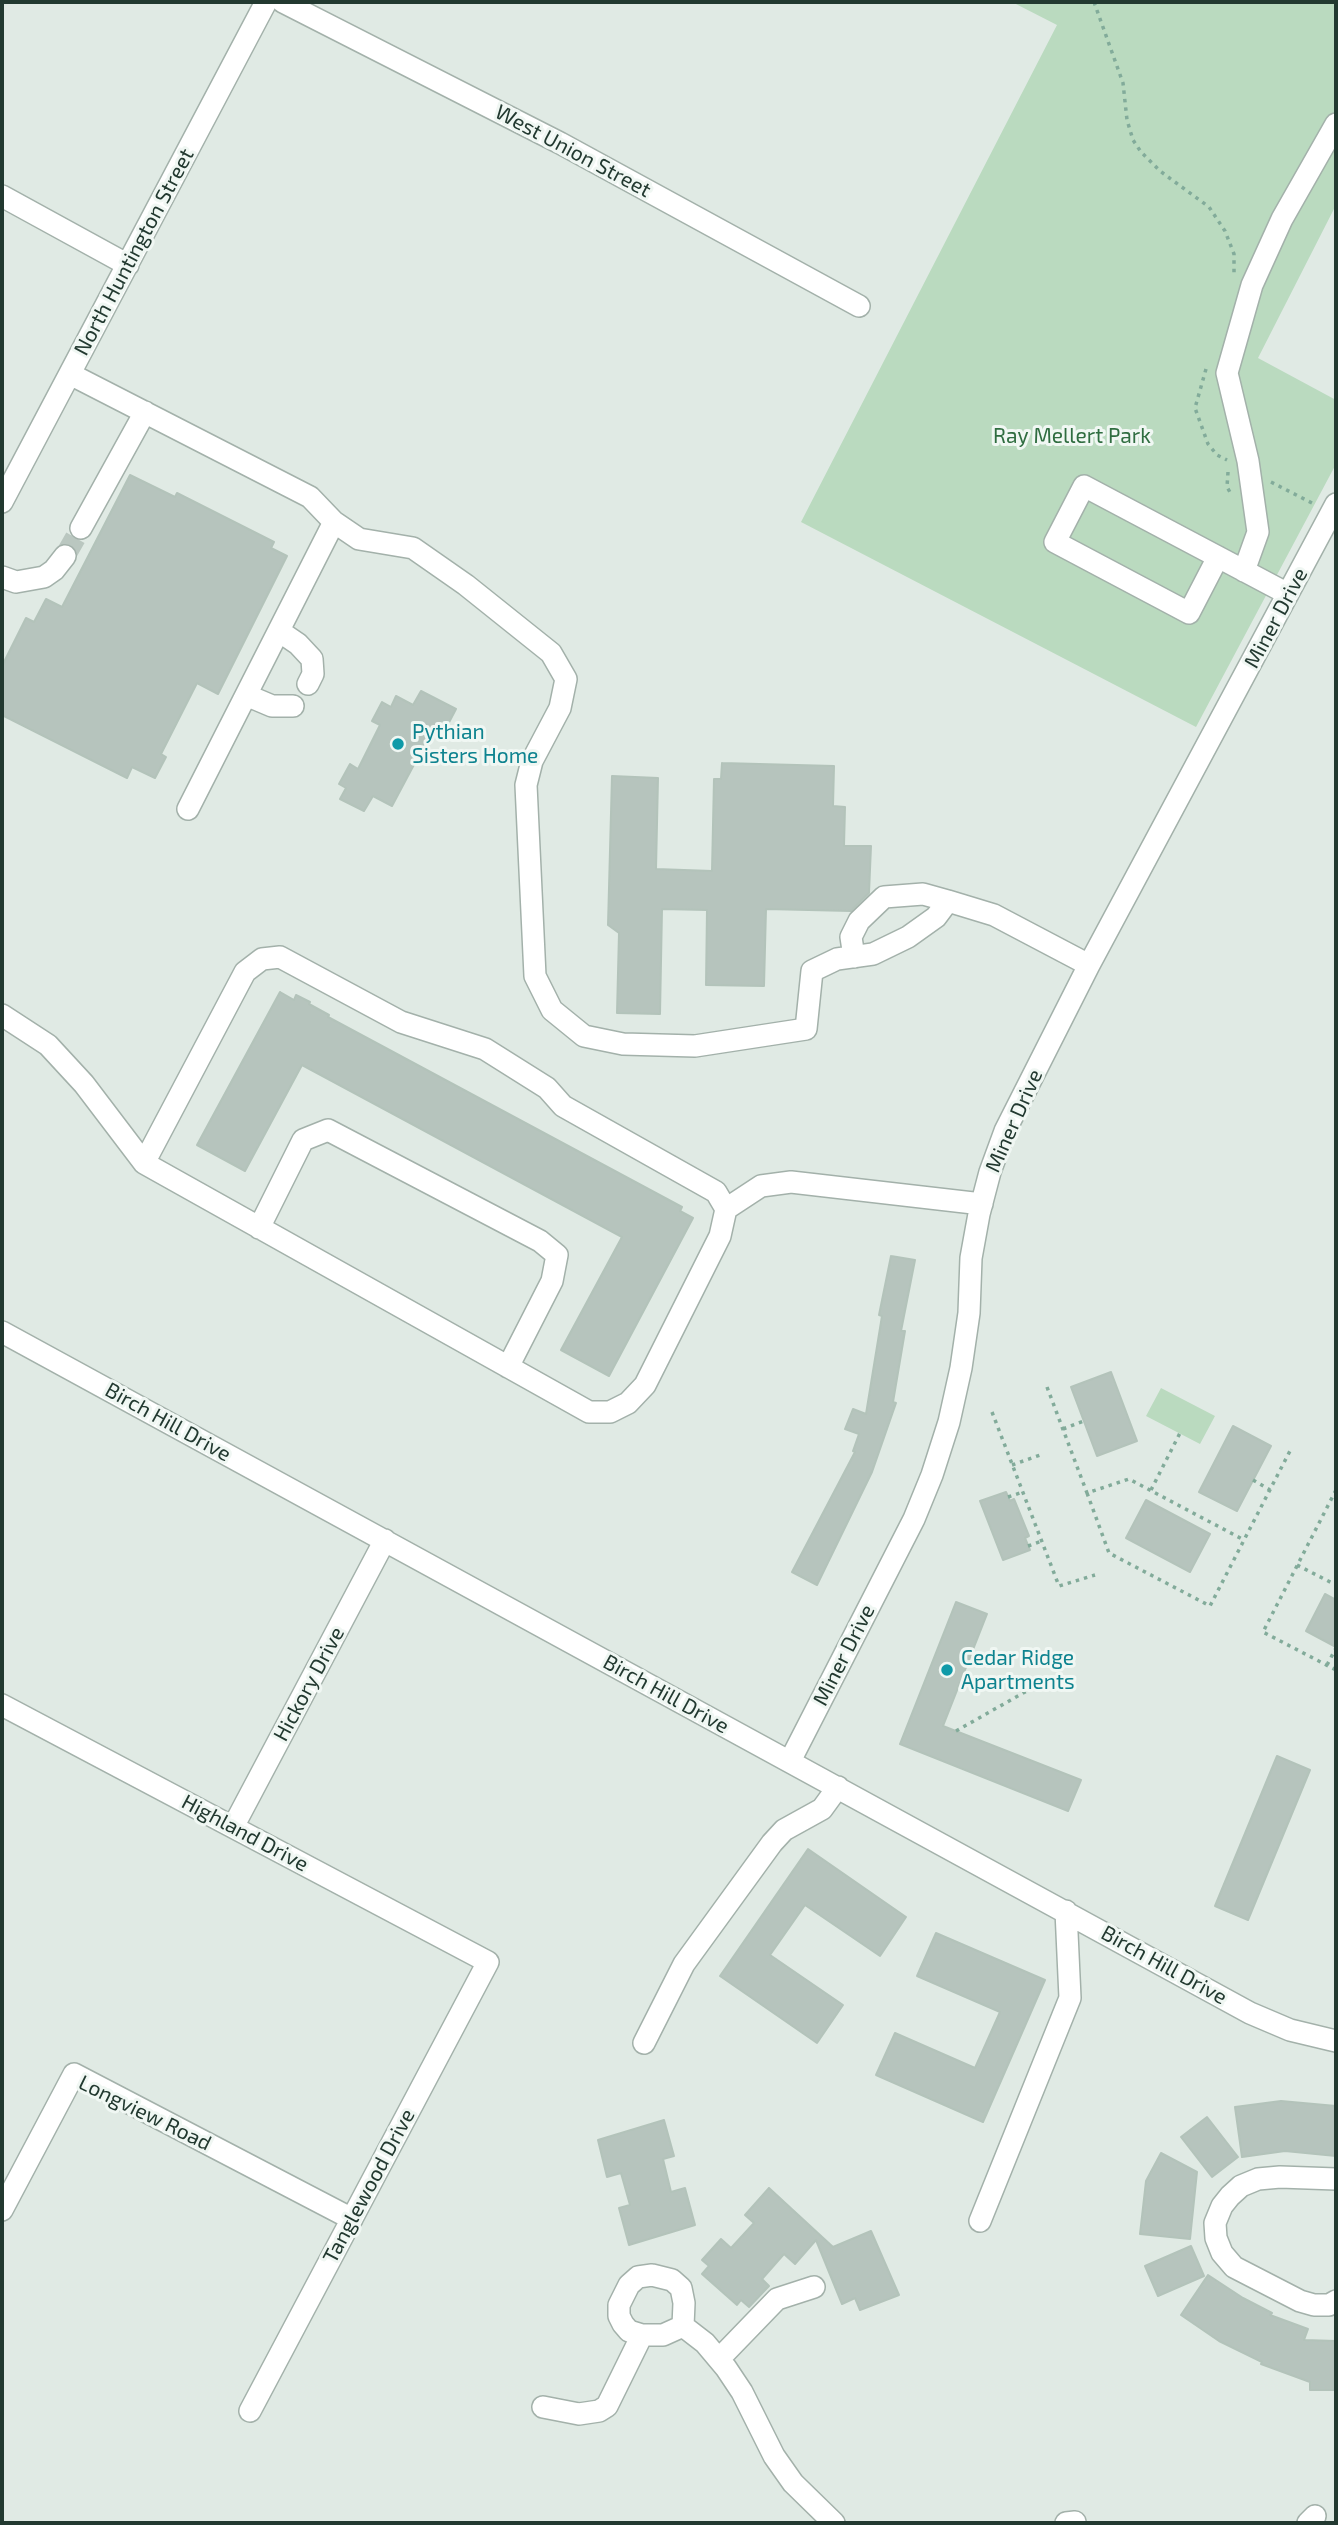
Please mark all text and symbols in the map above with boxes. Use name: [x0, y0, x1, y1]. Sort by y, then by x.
street label: West Union Street: [491, 99, 655, 203]
street label: North Huntington Street: [69, 144, 199, 360]
park label: Ray Mellert Park: [993, 423, 1151, 449]
street label: Miner Drive: [1239, 563, 1313, 673]
place label: Pythian Sisters Home: [412, 719, 538, 769]
marker: Pythian Sisters Home: [390, 736, 406, 752]
street label: Miner Drive: [980, 1066, 1048, 1176]
street label: Birch Hill Drive: [101, 1377, 235, 1467]
street label: Miner Drive: [808, 1600, 880, 1710]
street label: Hickory Drive: [268, 1623, 350, 1745]
place label: Cedar Ridge Apartments: [961, 1645, 1075, 1695]
street label: Birch Hill Drive: [599, 1649, 733, 1739]
marker: Cedar Ridge Apartments: [939, 1662, 955, 1678]
street label: Highland Drive: [177, 1789, 313, 1877]
street label: Birch Hill Drive: [1097, 1920, 1231, 2010]
street label: Longview Road: [75, 2070, 215, 2156]
street label: Tanglewood Drive: [318, 2105, 420, 2267]

